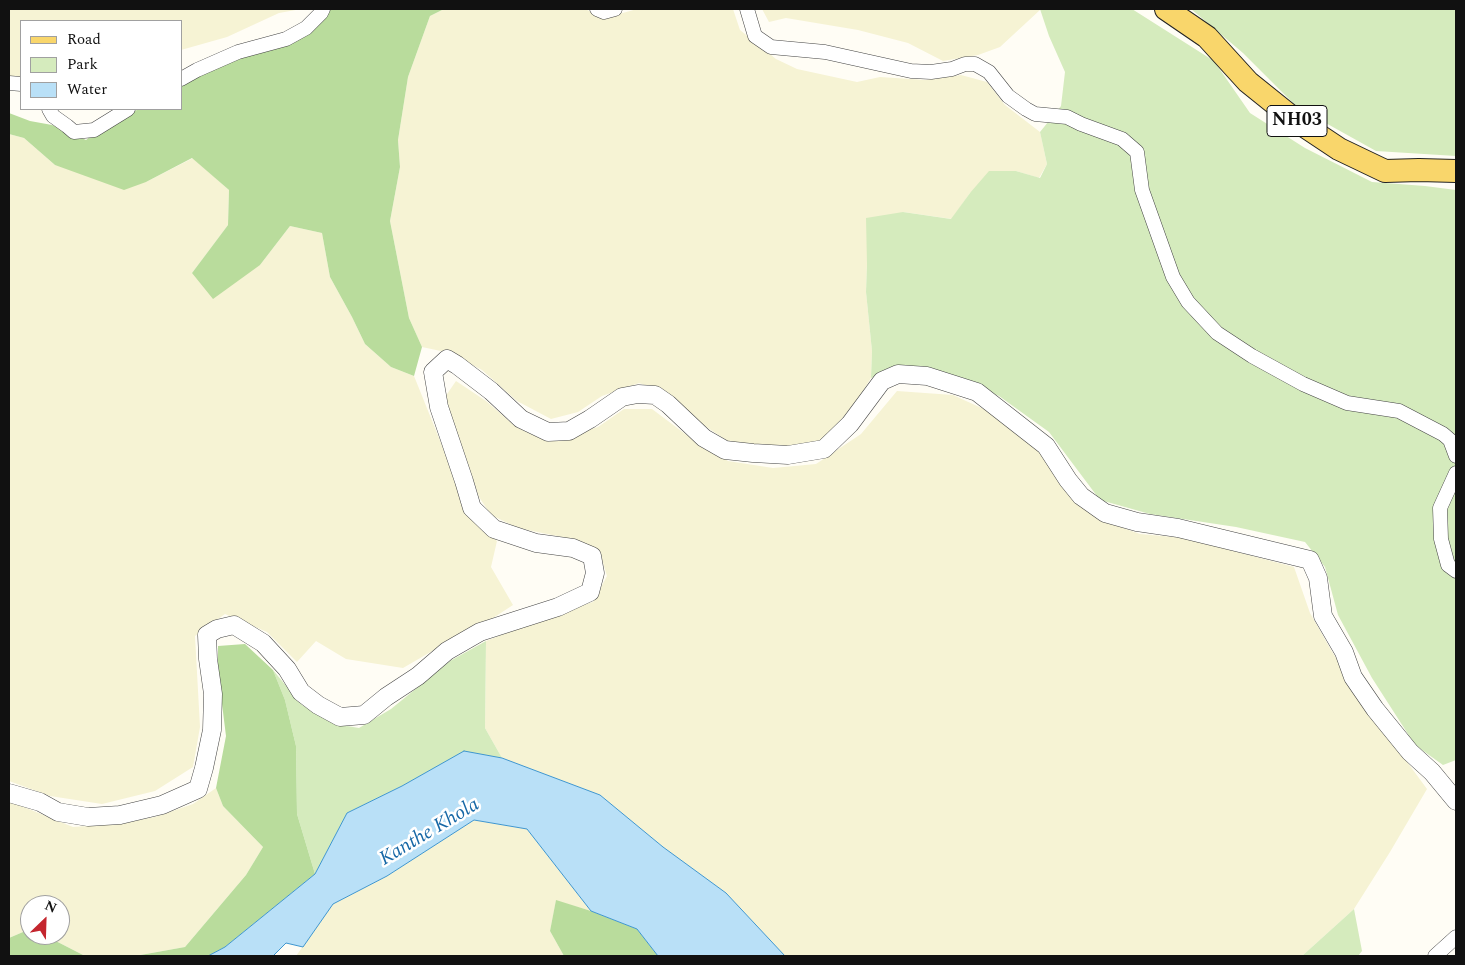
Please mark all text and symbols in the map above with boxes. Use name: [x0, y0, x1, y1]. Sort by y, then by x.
legend: [20, 20, 182, 110]
text: Road: [67, 28, 101, 51]
text: Park: [67, 53, 98, 76]
text: Water: [67, 78, 107, 101]
road number: NH03: [1267, 105, 1327, 136]
water label: Kanthe Khola: [376, 794, 484, 872]
north arrow: [20, 895, 70, 945]
text: N: [41, 895, 60, 919]

